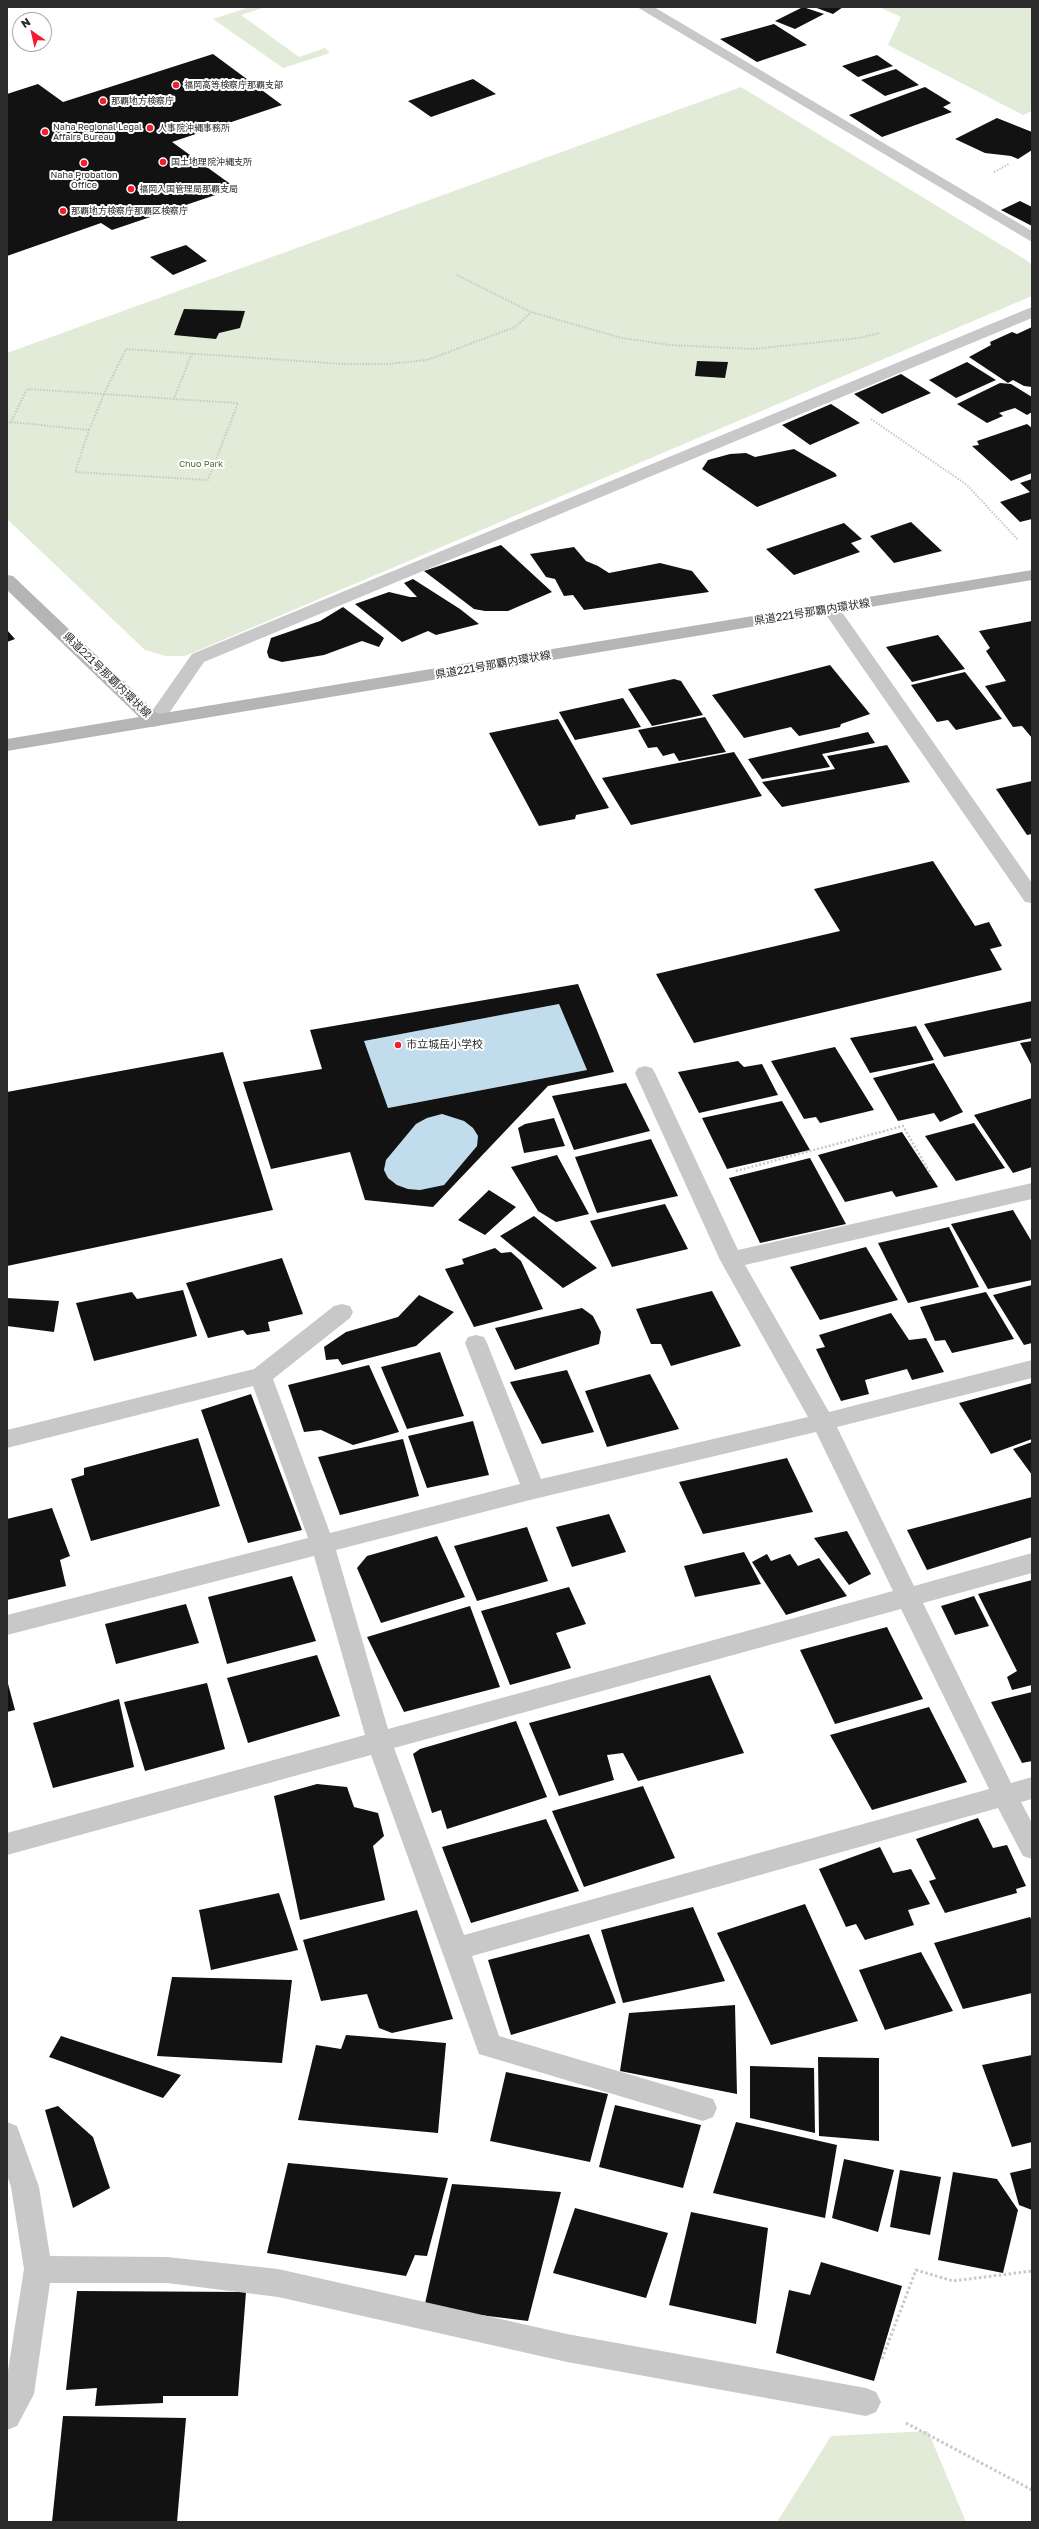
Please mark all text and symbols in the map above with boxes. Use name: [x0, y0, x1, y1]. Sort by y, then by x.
north arrow: [12, 12, 52, 52]
text: N: [18, 15, 33, 30]
marker: 福岡高等検察庁那覇支部: [171, 80, 181, 90]
place label: 福岡高等検察庁那覇支部: [184, 80, 283, 90]
marker: 那覇地方検察庁: [98, 96, 108, 106]
place label: 那覇地方検察庁: [111, 96, 174, 106]
place label: Naha Regional Legal Affairs Bureau: [53, 122, 142, 143]
marker: 人事院沖縄事務所: [145, 123, 155, 133]
place label: 人事院沖縄事務所: [158, 123, 230, 133]
marker: Naha Regional Legal Affairs Bureau: [40, 127, 50, 137]
marker: 国土地理院沖縄支所: [158, 157, 168, 167]
place label: 国土地理院沖縄支所: [171, 157, 252, 167]
marker: Naha Probation Office: [79, 158, 89, 168]
place label: Naha Probation Office: [51, 170, 117, 191]
marker: 福岡入国管理局那覇支局: [126, 184, 136, 194]
place label: 福岡入国管理局那覇支局: [139, 184, 238, 194]
marker: 那覇地方検察庁那覇区検察庁: [58, 206, 68, 216]
place label: 那覇地方検察庁那覇区検察庁: [71, 206, 188, 216]
park label: Chuo Park: [179, 459, 223, 469]
street label: 県道221号那覇内環状線: [753, 596, 871, 628]
street label: 県道221号那覇内環状線: [60, 630, 154, 720]
street label: 県道221号那覇内環状線: [434, 648, 552, 682]
place label: 市立城岳小学校: [406, 1038, 483, 1052]
marker: 市立城岳小学校: [393, 1040, 403, 1050]

